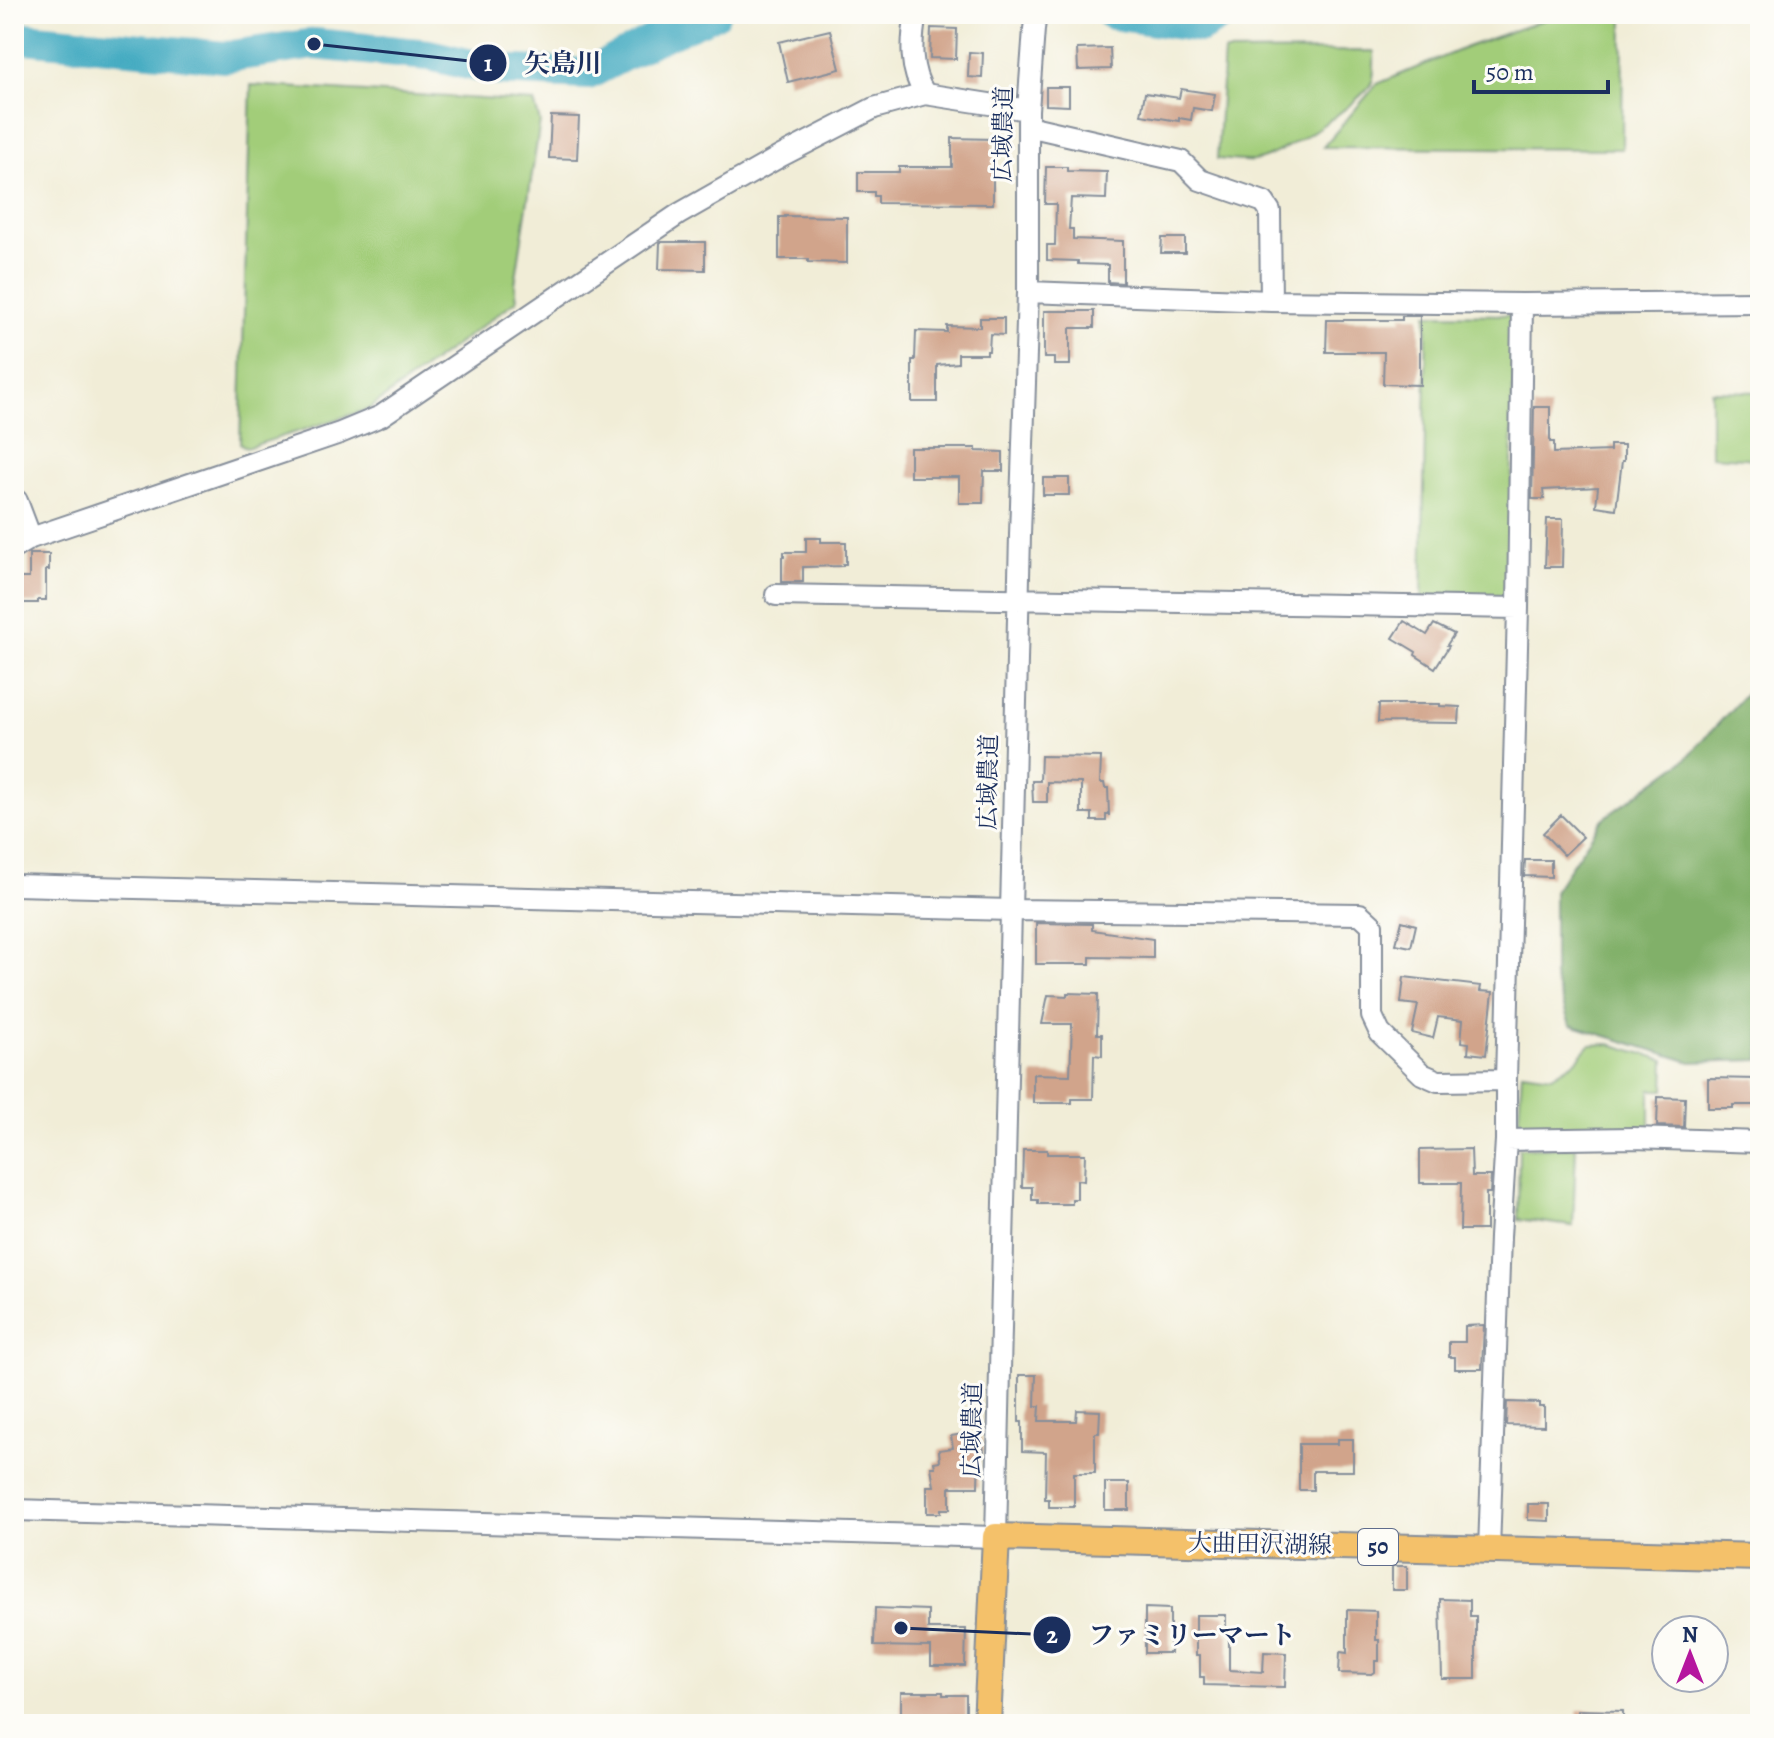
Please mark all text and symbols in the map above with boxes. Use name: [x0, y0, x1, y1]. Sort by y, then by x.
callout: 矢島川: [468, 38, 618, 88]
scale bar: [1474, 44, 1608, 94]
text: 矢島川: [524, 46, 602, 81]
text: 1: [484, 47, 493, 79]
text: 50 m: [1486, 56, 1534, 88]
street label: 広域農道: [986, 86, 1020, 182]
street label: 広域農道: [971, 734, 1005, 830]
street label: 広域農道: [955, 1382, 989, 1478]
street label: 大曲田沢湖線: [1188, 1527, 1332, 1561]
road number: 50: [1358, 1529, 1398, 1565]
callout: ファミリーマート: [1032, 1610, 1312, 1660]
north arrow: [1650, 1614, 1730, 1694]
text: ファミリーマート: [1088, 1618, 1296, 1653]
text: 2: [1046, 1619, 1058, 1651]
text: N: [1682, 1620, 1698, 1650]

